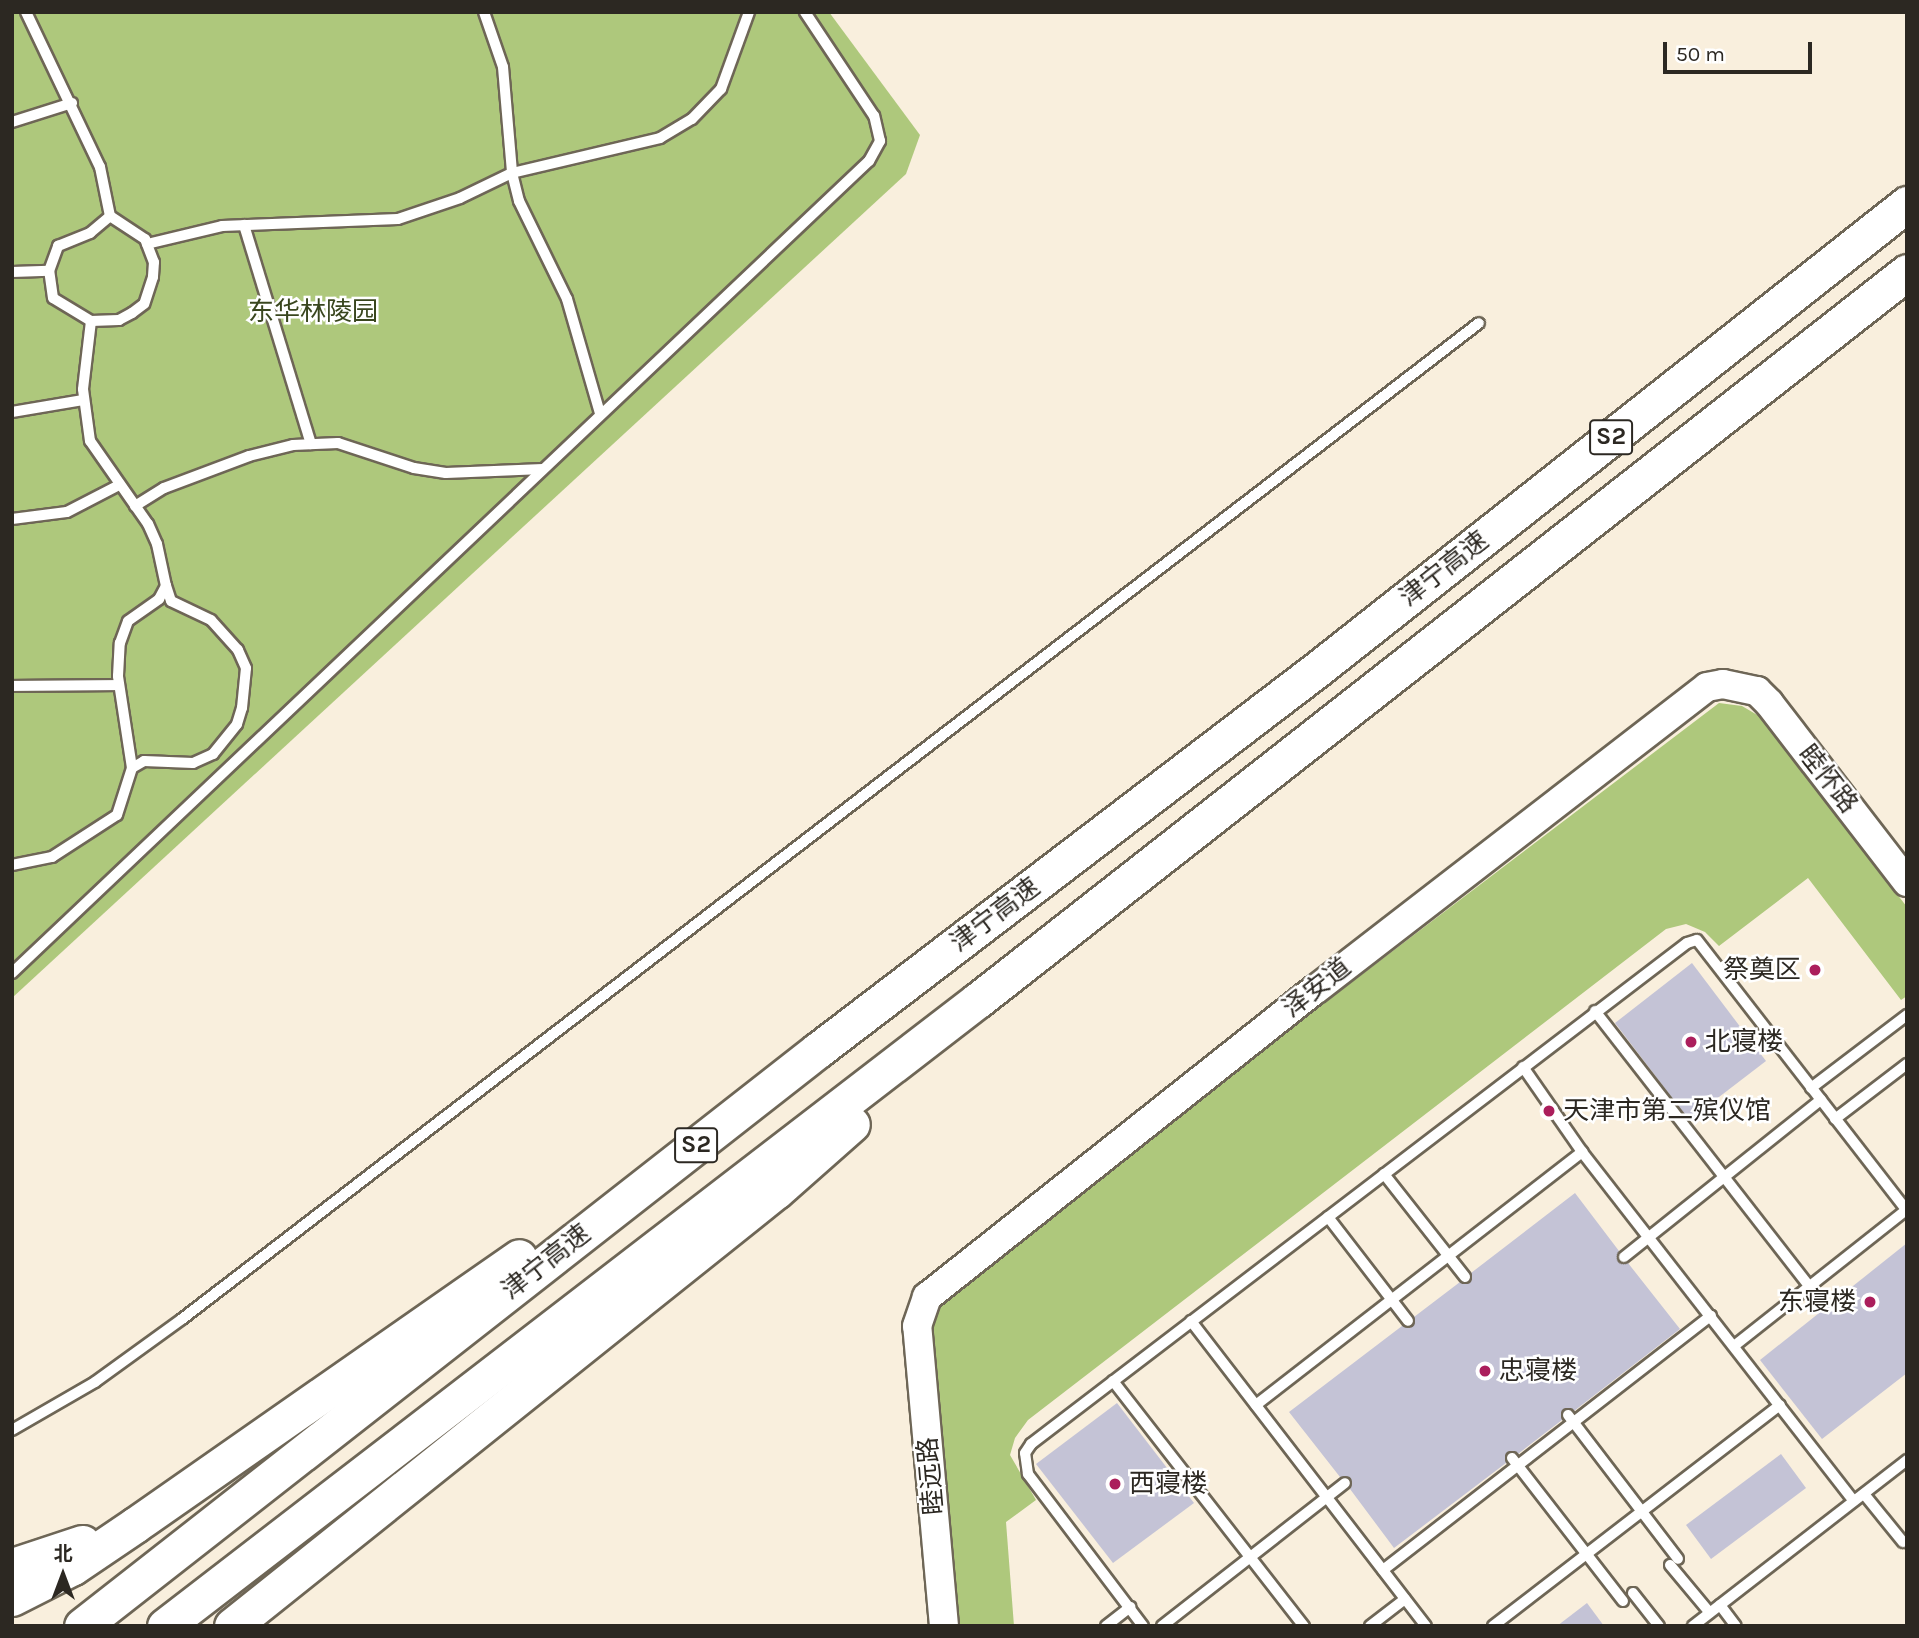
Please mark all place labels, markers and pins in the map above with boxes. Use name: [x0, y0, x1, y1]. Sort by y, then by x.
place label: 祭奠区: [1723, 954, 1801, 986]
marker: 祭奠区: [1807, 962, 1823, 978]
place label: 北寝楼: [1705, 1026, 1783, 1058]
marker: 北寝楼: [1683, 1034, 1699, 1050]
place label: 天津市第二殡仪馆: [1563, 1095, 1771, 1127]
marker: 天津市第二殡仪馆: [1541, 1103, 1557, 1119]
place label: 东寝楼: [1778, 1286, 1856, 1318]
marker: 东寝楼: [1862, 1294, 1878, 1310]
place label: 忠寝楼: [1499, 1355, 1577, 1387]
marker: 忠寝楼: [1477, 1363, 1493, 1379]
place label: 西寝楼: [1129, 1468, 1207, 1500]
marker: 西寝楼: [1107, 1476, 1123, 1492]

